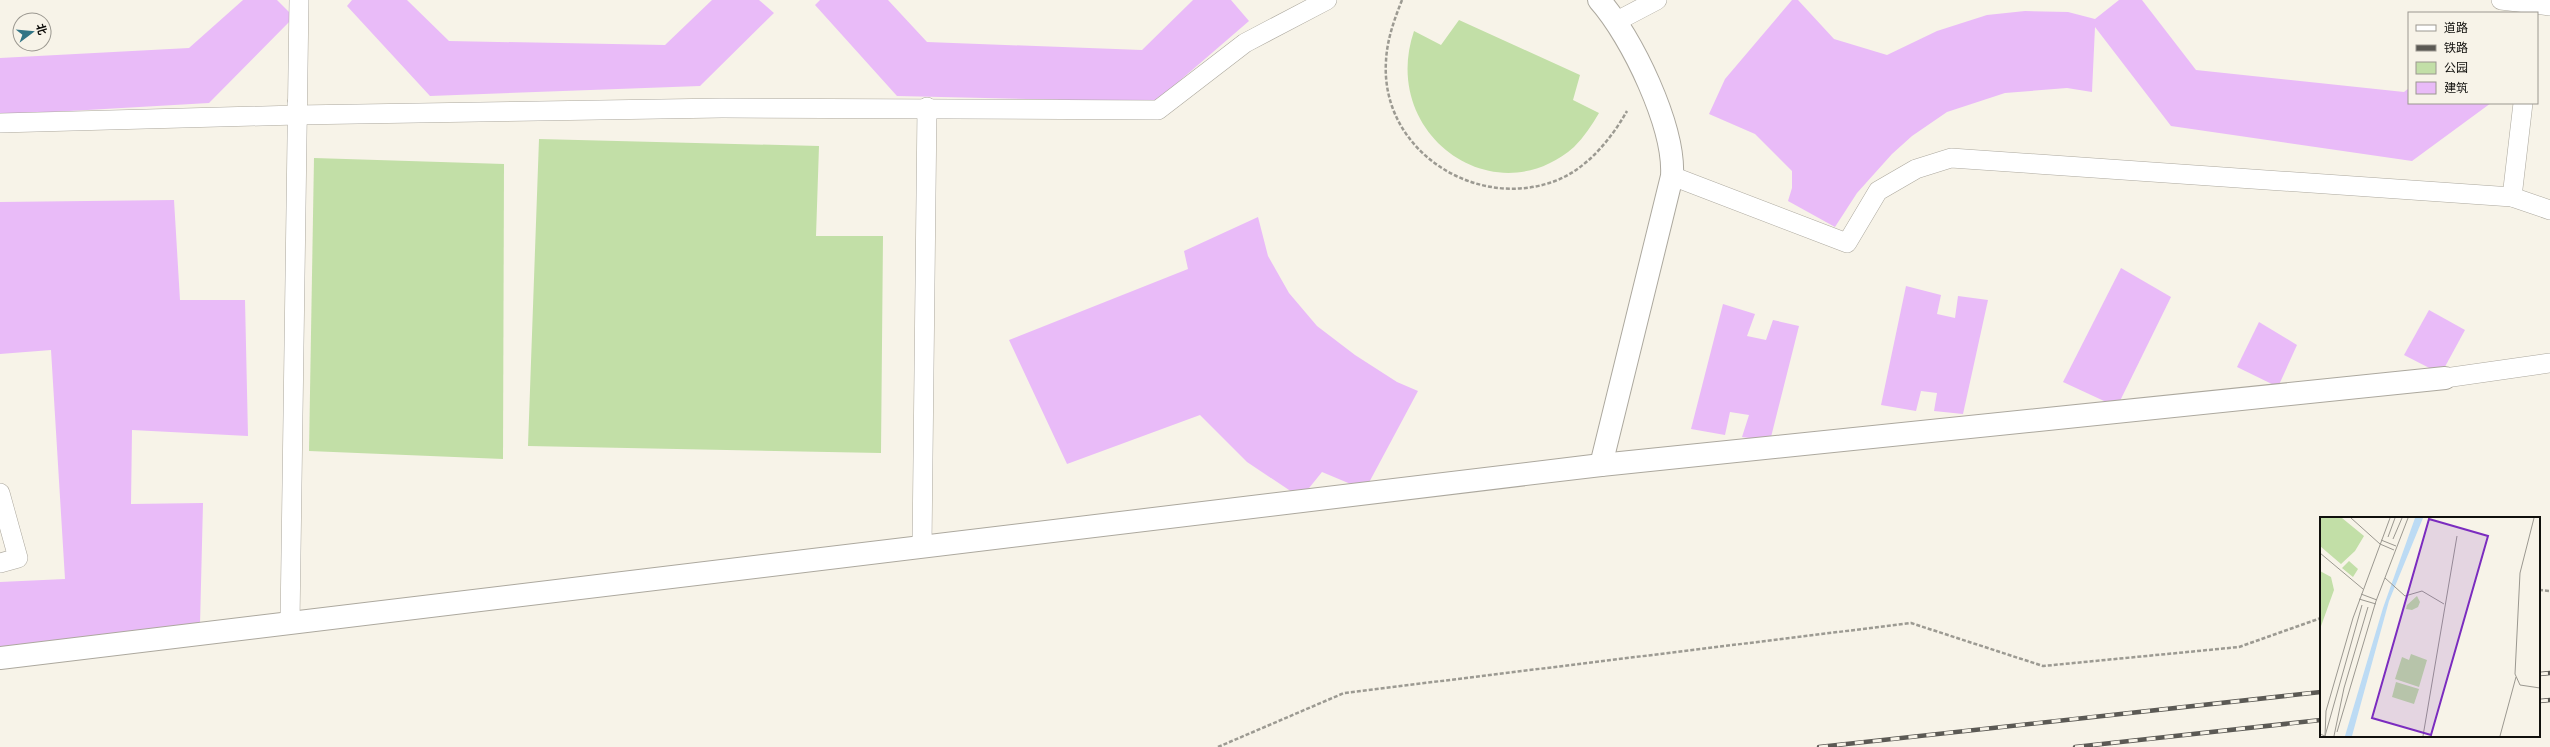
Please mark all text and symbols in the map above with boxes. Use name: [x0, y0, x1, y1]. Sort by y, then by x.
north arrow: [12, 12, 52, 52]
legend: [2408, 12, 2538, 104]
text: 道路: [2444, 19, 2468, 35]
text: 北: [33, 22, 51, 36]
text: 铁路: [2444, 39, 2468, 55]
text: 公园: [2444, 59, 2468, 75]
text: 建筑: [2444, 79, 2468, 95]
inset map: [2320, 517, 2540, 737]

